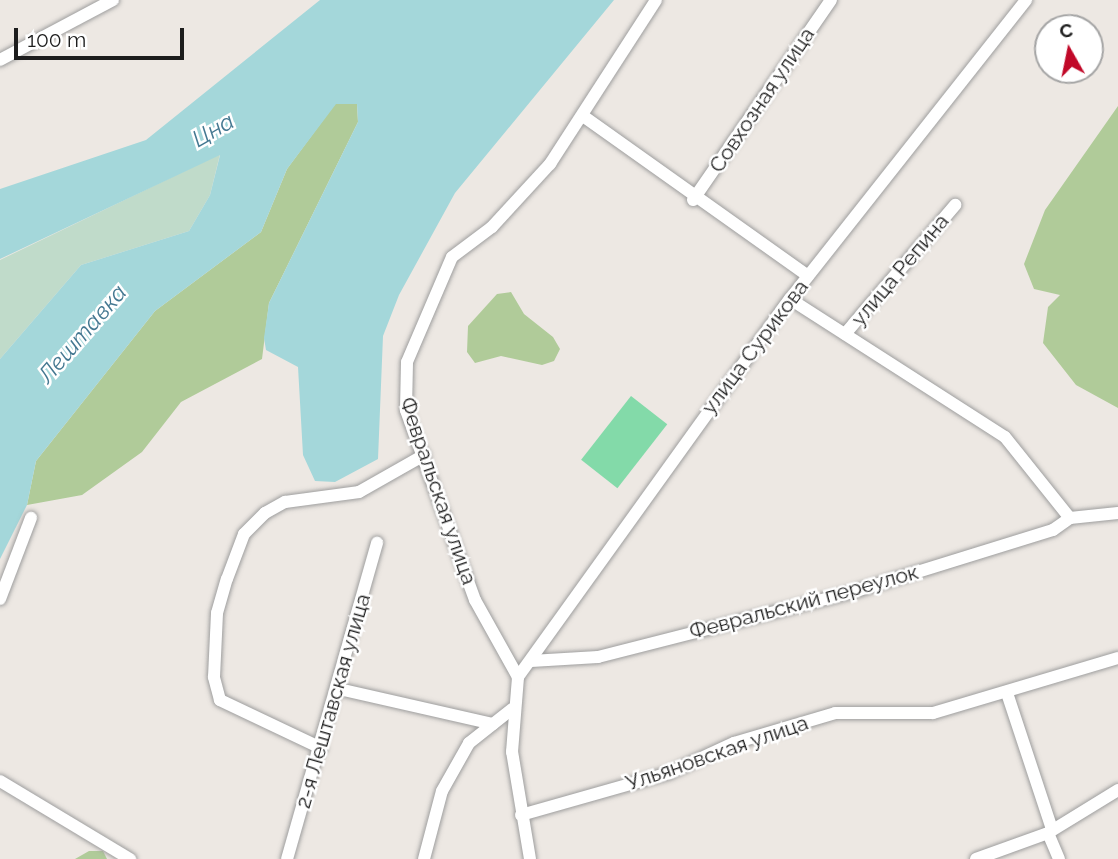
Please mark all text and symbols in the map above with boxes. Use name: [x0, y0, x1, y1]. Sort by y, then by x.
scale bar: [18, 14, 187, 58]
north arrow: [1034, 14, 1104, 84]
text: С: [1058, 18, 1074, 42]
street label: Совхозная улица: [704, 22, 820, 178]
text: 100 m: [27, 27, 86, 52]
water label: Цна: [187, 107, 239, 153]
street label: улица Репина: [846, 209, 954, 331]
street label: улица Сурикова: [696, 275, 814, 419]
water label: Лештавка: [32, 279, 132, 389]
street label: Февральская улица: [394, 394, 482, 588]
street label: Февральский переулок: [687, 559, 921, 645]
street label: 2-я Лештавская улица: [290, 591, 376, 811]
street label: Ульяновская улица: [622, 710, 812, 796]

